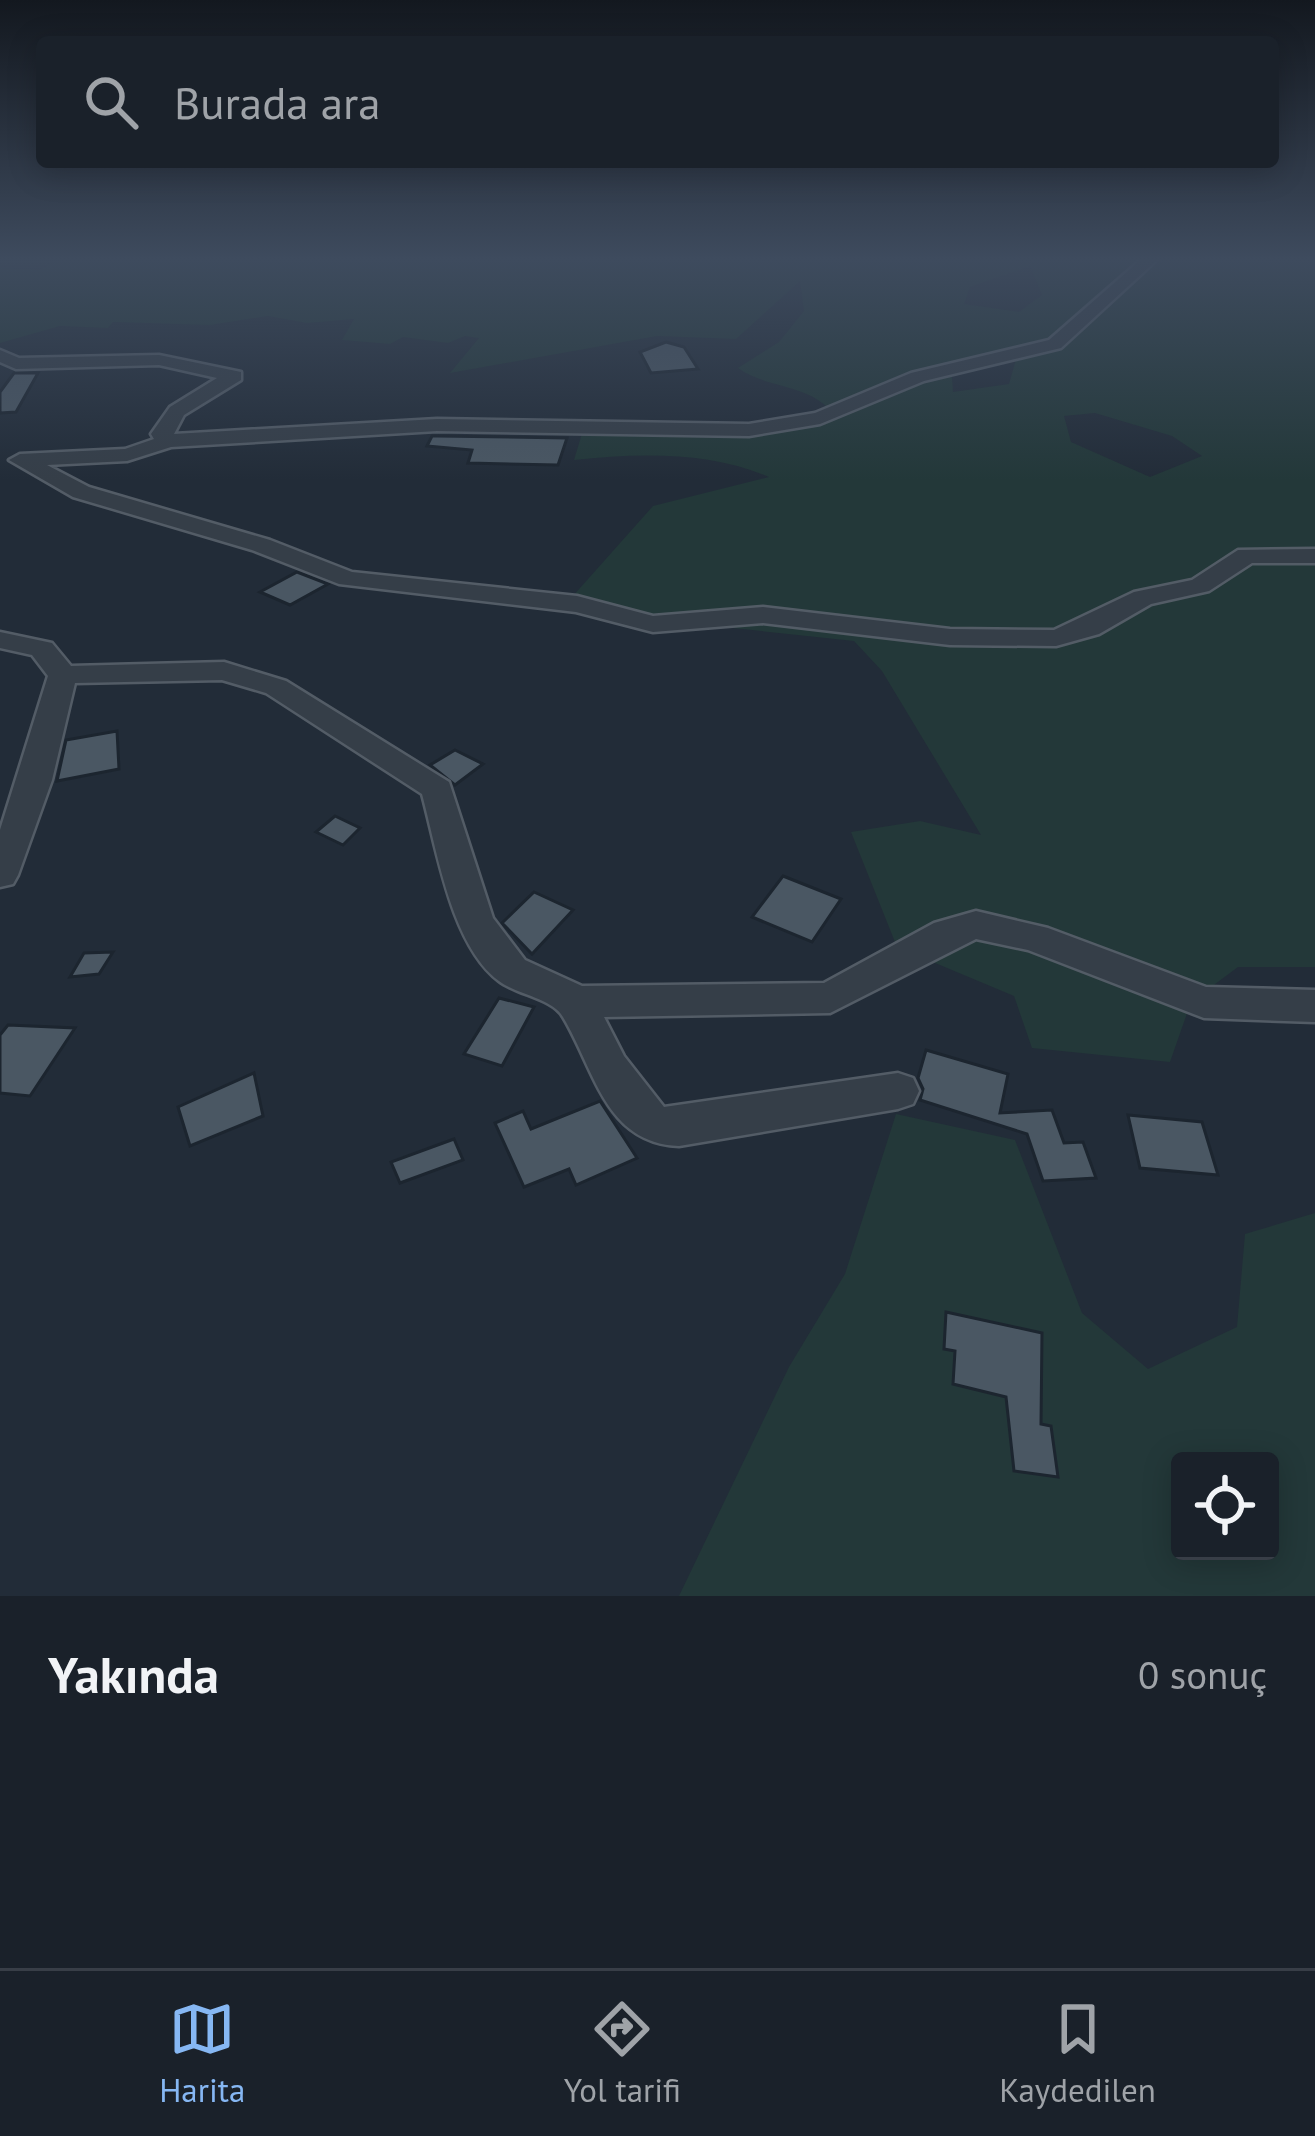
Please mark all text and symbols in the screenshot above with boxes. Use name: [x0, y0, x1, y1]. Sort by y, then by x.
search box: [36, 36, 1279, 168]
icon: search: [78, 69, 144, 135]
text: Burada ara: [174, 73, 381, 131]
map controls: [1171, 1452, 1279, 1560]
button: locate: [1171, 1452, 1279, 1560]
text: Yakında: [48, 1641, 219, 1707]
text: 0 sonuç: [1138, 1649, 1267, 1700]
tab: Harita: [159, 1996, 245, 2111]
tab: Yol tarifi: [564, 1996, 681, 2111]
tab: Kaydedilen: [999, 1996, 1156, 2111]

